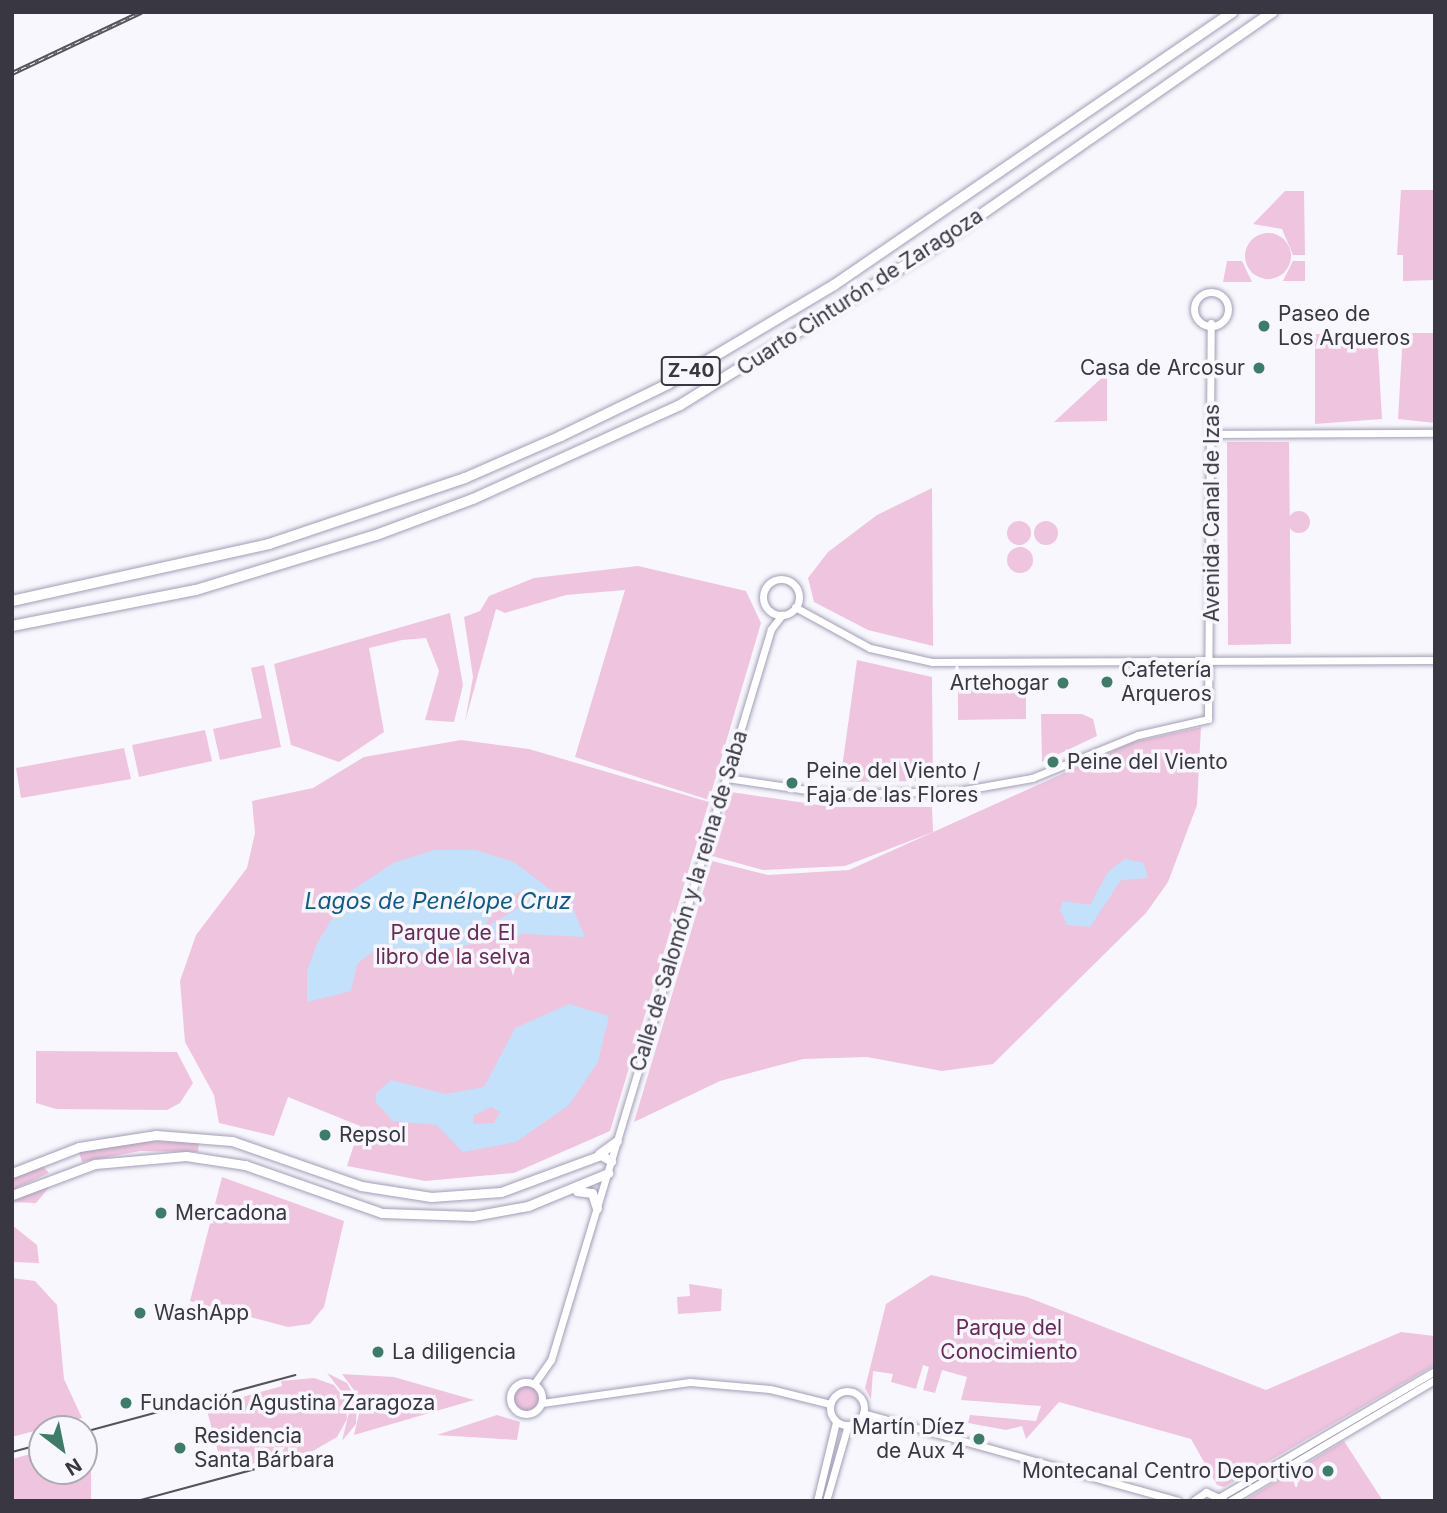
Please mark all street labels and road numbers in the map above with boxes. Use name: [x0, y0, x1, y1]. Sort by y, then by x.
street label: Cuarto Cinturón de Zaragoza: [732, 203, 988, 381]
road number: Z-40: [660, 356, 722, 386]
street label: Avenida Canal de Izas: [1199, 404, 1225, 622]
street label: Calle de Salomón y la reina de Saba: [625, 727, 753, 1075]

